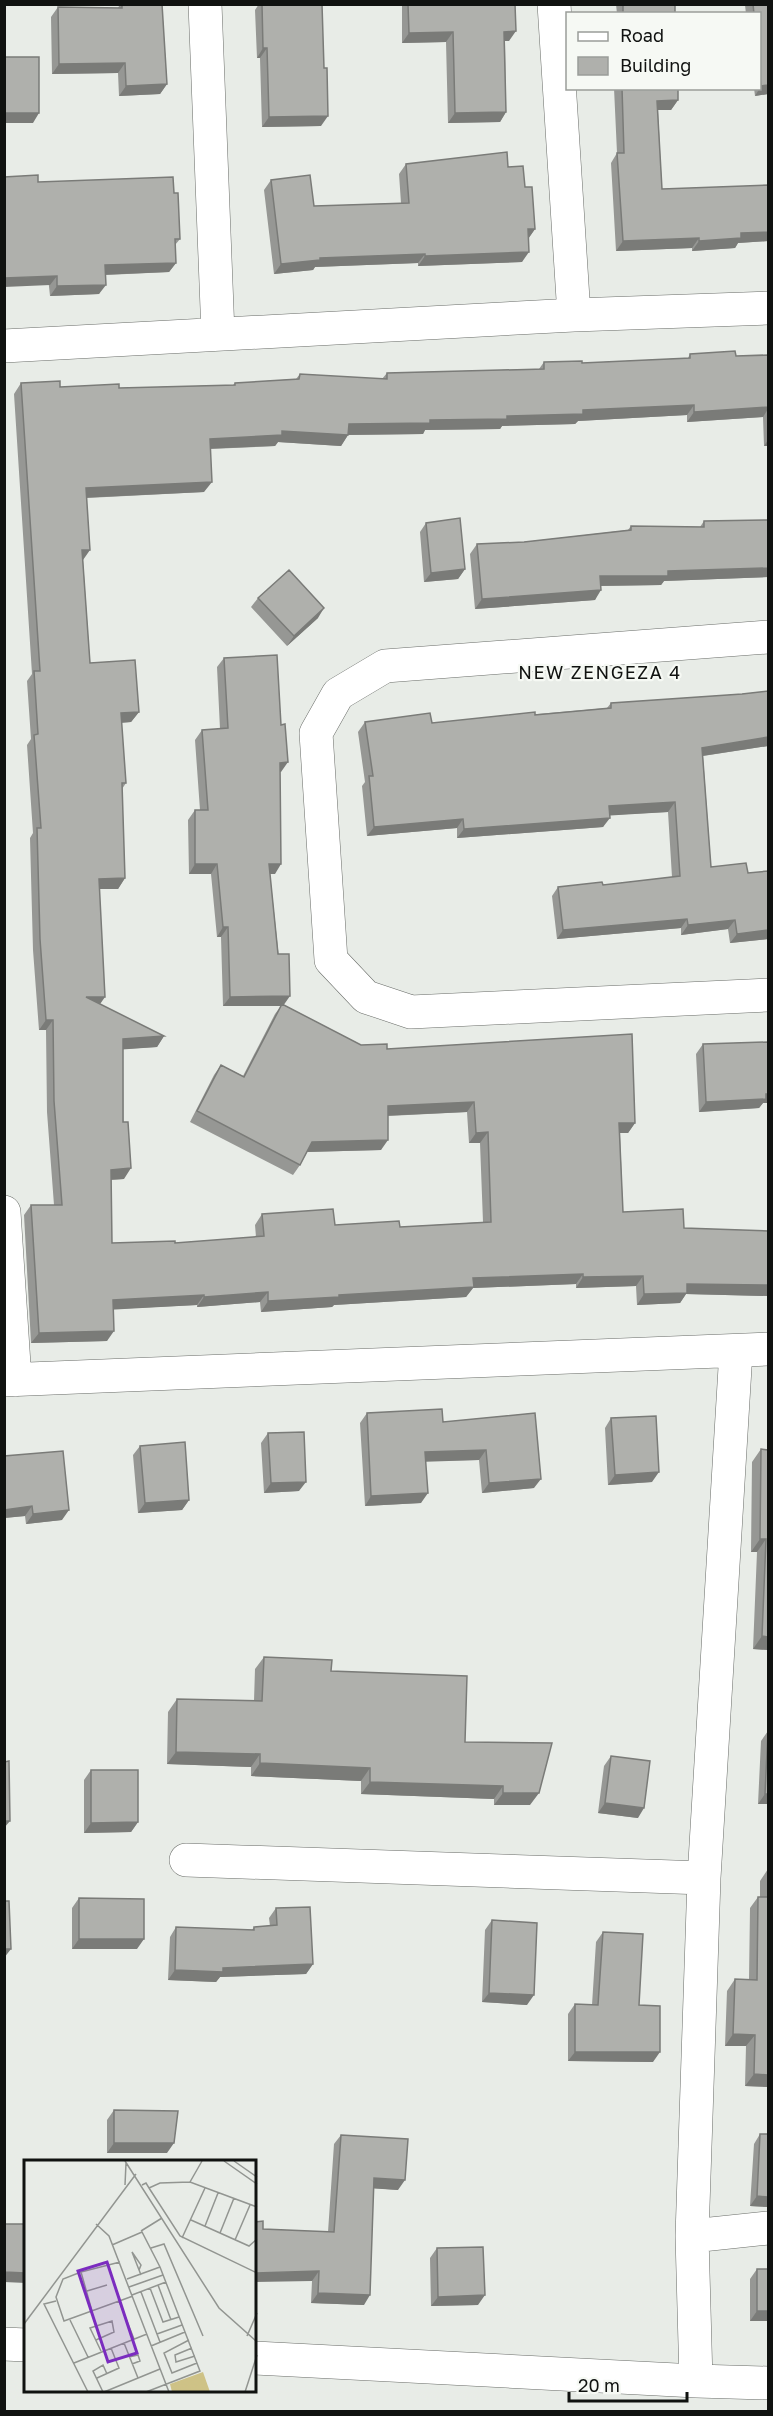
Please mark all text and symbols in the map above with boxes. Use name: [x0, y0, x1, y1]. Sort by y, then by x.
legend: [566, 12, 761, 90]
text: Road: [620, 24, 664, 46]
text: Building: [620, 54, 691, 76]
district label: NEW ZENGEZA 4: [518, 661, 682, 683]
inset map: [24, 2160, 256, 2392]
scale bar: [569, 2365, 688, 2403]
text: 20 m: [578, 2374, 620, 2396]

